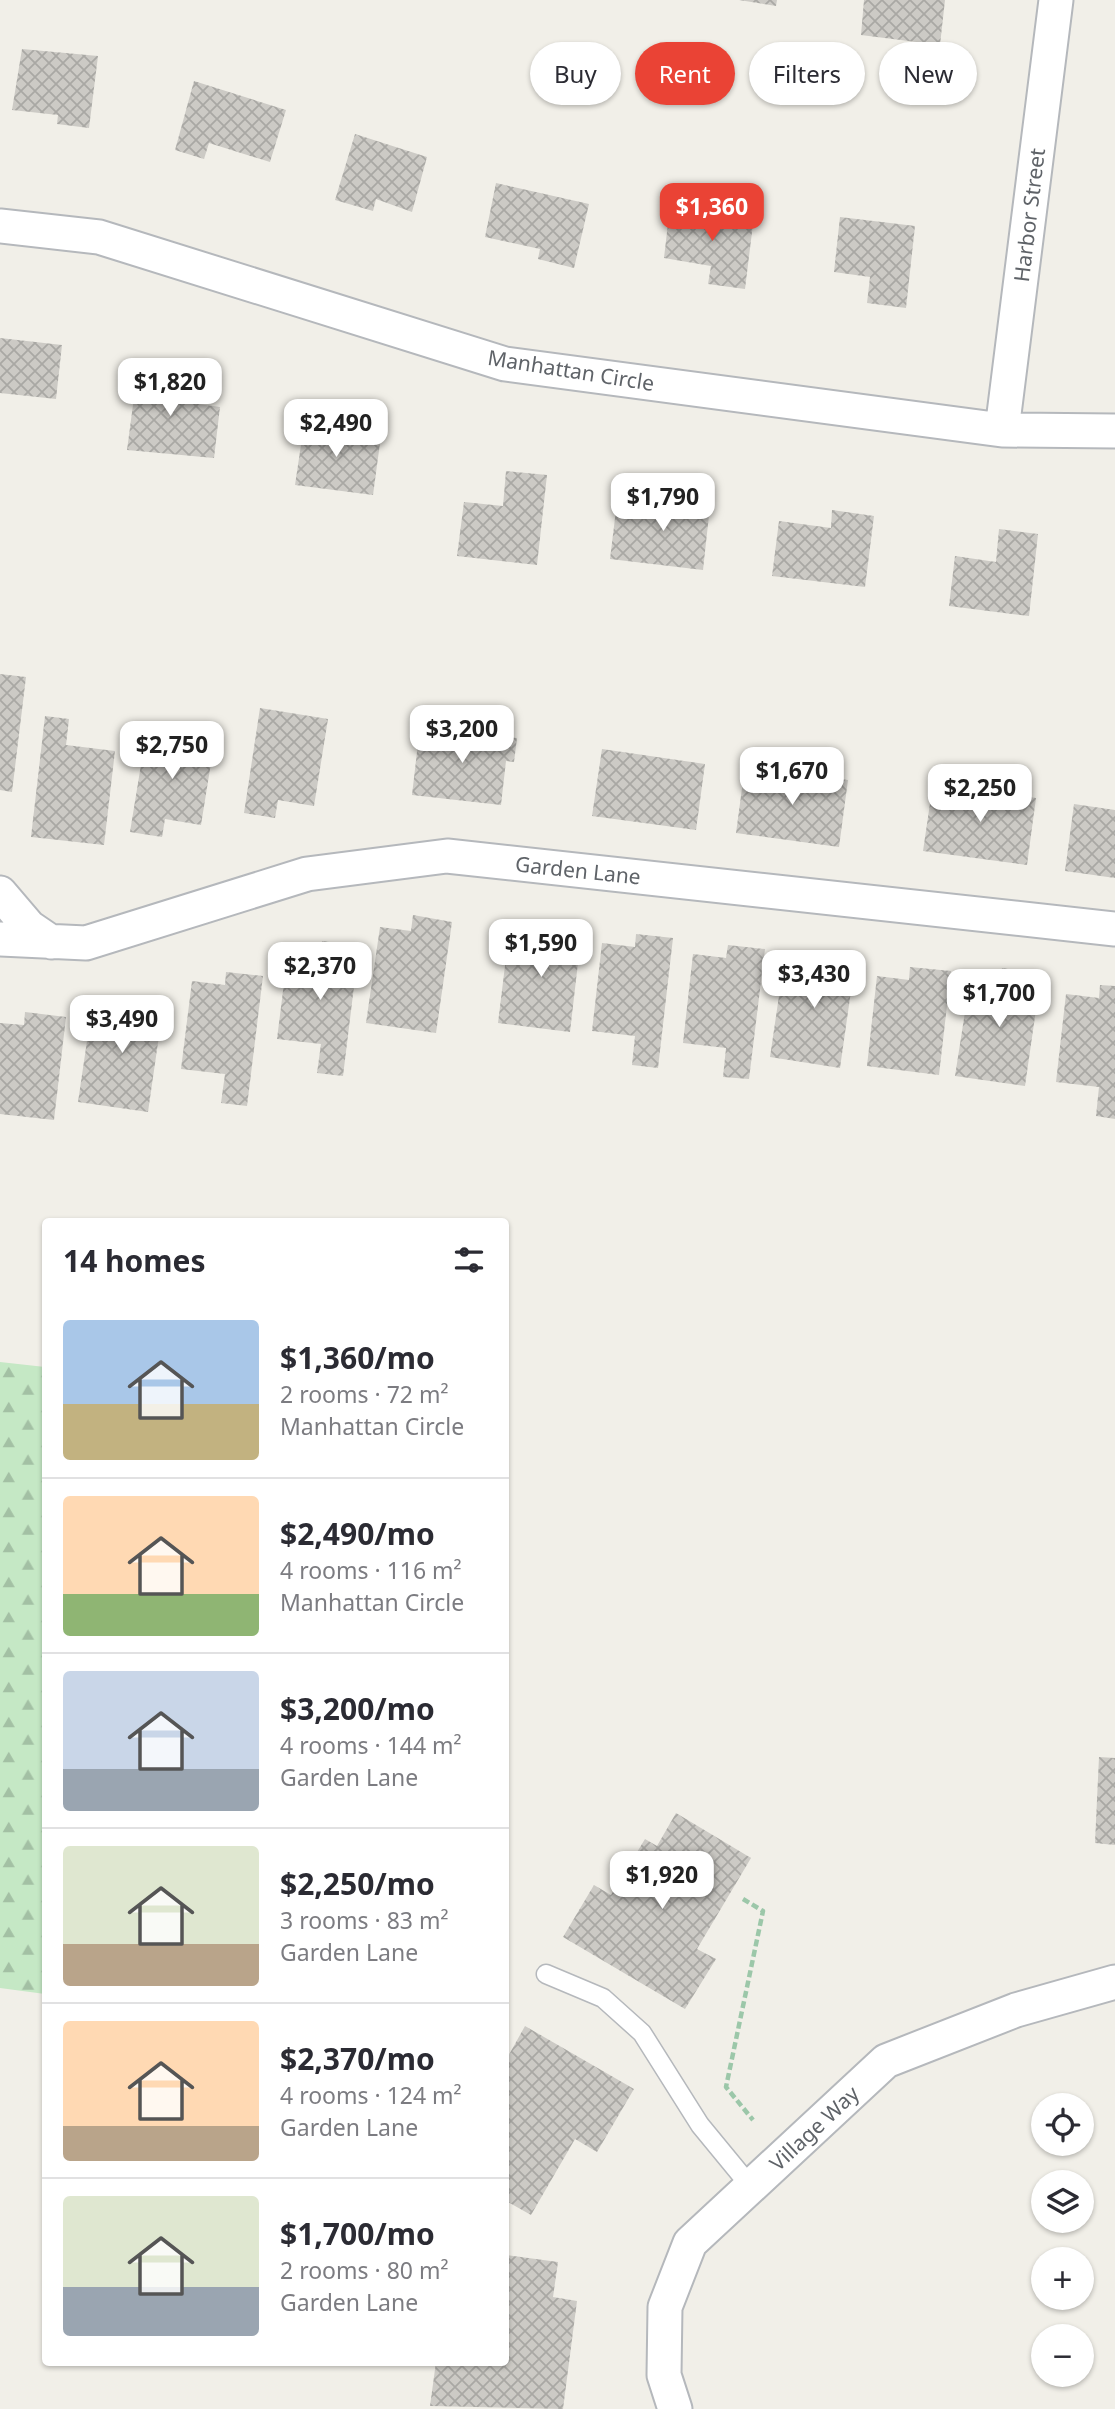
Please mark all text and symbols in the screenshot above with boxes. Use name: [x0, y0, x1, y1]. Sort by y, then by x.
chip: Buy: [530, 42, 621, 105]
chip: Rent: [635, 42, 735, 105]
chip: Filters: [749, 42, 865, 105]
chip: New: [879, 42, 977, 105]
street label: Harbor Street: [1007, 146, 1051, 283]
pin: $1,360: [655, 184, 769, 243]
text: $1,360: [676, 190, 748, 222]
street label: Manhattan Circle: [486, 343, 656, 397]
pin: $1,820: [113, 358, 227, 418]
text: $1,820: [134, 365, 206, 397]
pin: $2,490: [279, 400, 393, 459]
text: $2,490: [300, 406, 372, 438]
pin: $1,790: [606, 474, 720, 533]
text: $1,790: [627, 480, 699, 512]
pin: $3,200: [405, 706, 519, 765]
text: $3,200: [426, 712, 498, 744]
pin: $2,750: [115, 722, 229, 781]
text: $2,750: [136, 728, 208, 760]
pin: $1,670: [735, 748, 849, 807]
text: $1,670: [756, 754, 828, 786]
pin: $2,250: [923, 764, 1037, 824]
text: $2,250: [944, 771, 1016, 803]
street label: Garden Lane: [514, 849, 642, 891]
pin: $1,590: [484, 920, 598, 979]
text: $1,590: [505, 926, 577, 958]
pin: $2,370: [263, 942, 377, 1002]
text: $2,370: [284, 949, 356, 981]
pin: $3,430: [757, 950, 871, 1010]
text: $3,430: [778, 957, 850, 989]
pin: $1,700: [942, 970, 1056, 1029]
text: $1,700: [963, 976, 1035, 1008]
pin: $3,490: [65, 996, 179, 1055]
text: $3,490: [86, 1002, 158, 1034]
text: 14 homes: [63, 1240, 206, 1281]
icon: filters: [450, 1241, 488, 1279]
text: $1,360/mo: [280, 1337, 435, 1378]
icon: home: [119, 1348, 203, 1432]
text: 2 rooms · 72 m²: [280, 1378, 449, 1410]
text: Manhattan Circle: [280, 1410, 464, 1442]
text: $2,490/mo: [280, 1513, 435, 1554]
icon: home: [119, 1524, 203, 1608]
text: 4 rooms · 116 m²: [280, 1554, 462, 1586]
text: Manhattan Circle: [280, 1586, 464, 1618]
text: $3,200/mo: [280, 1688, 435, 1729]
icon: home: [119, 1699, 203, 1783]
text: 4 rooms · 144 m²: [280, 1729, 462, 1761]
text: Garden Lane: [280, 1761, 418, 1793]
pin: $1,920: [605, 1852, 719, 1911]
text: $1,920: [626, 1858, 698, 1890]
text: $2,250/mo: [280, 1863, 435, 1904]
icon: home: [119, 1874, 203, 1958]
text: 3 rooms · 83 m²: [280, 1904, 449, 1936]
text: Garden Lane: [280, 1936, 418, 1968]
text: $2,370/mo: [280, 2038, 435, 2079]
icon: home: [119, 2049, 203, 2133]
text: 4 rooms · 124 m²: [280, 2079, 462, 2111]
street label: Village Way: [763, 2079, 865, 2177]
map controls: [1031, 2093, 1094, 2387]
button: locate: [1031, 2093, 1094, 2156]
text: Garden Lane: [280, 2111, 418, 2143]
button: layers: [1031, 2170, 1094, 2233]
text: $1,700/mo: [280, 2213, 435, 2254]
icon: home: [119, 2224, 203, 2308]
button: +: [1031, 2247, 1094, 2310]
text: 2 rooms · 80 m²: [280, 2254, 449, 2286]
text: Garden Lane: [280, 2286, 418, 2318]
button: −: [1031, 2324, 1094, 2387]

